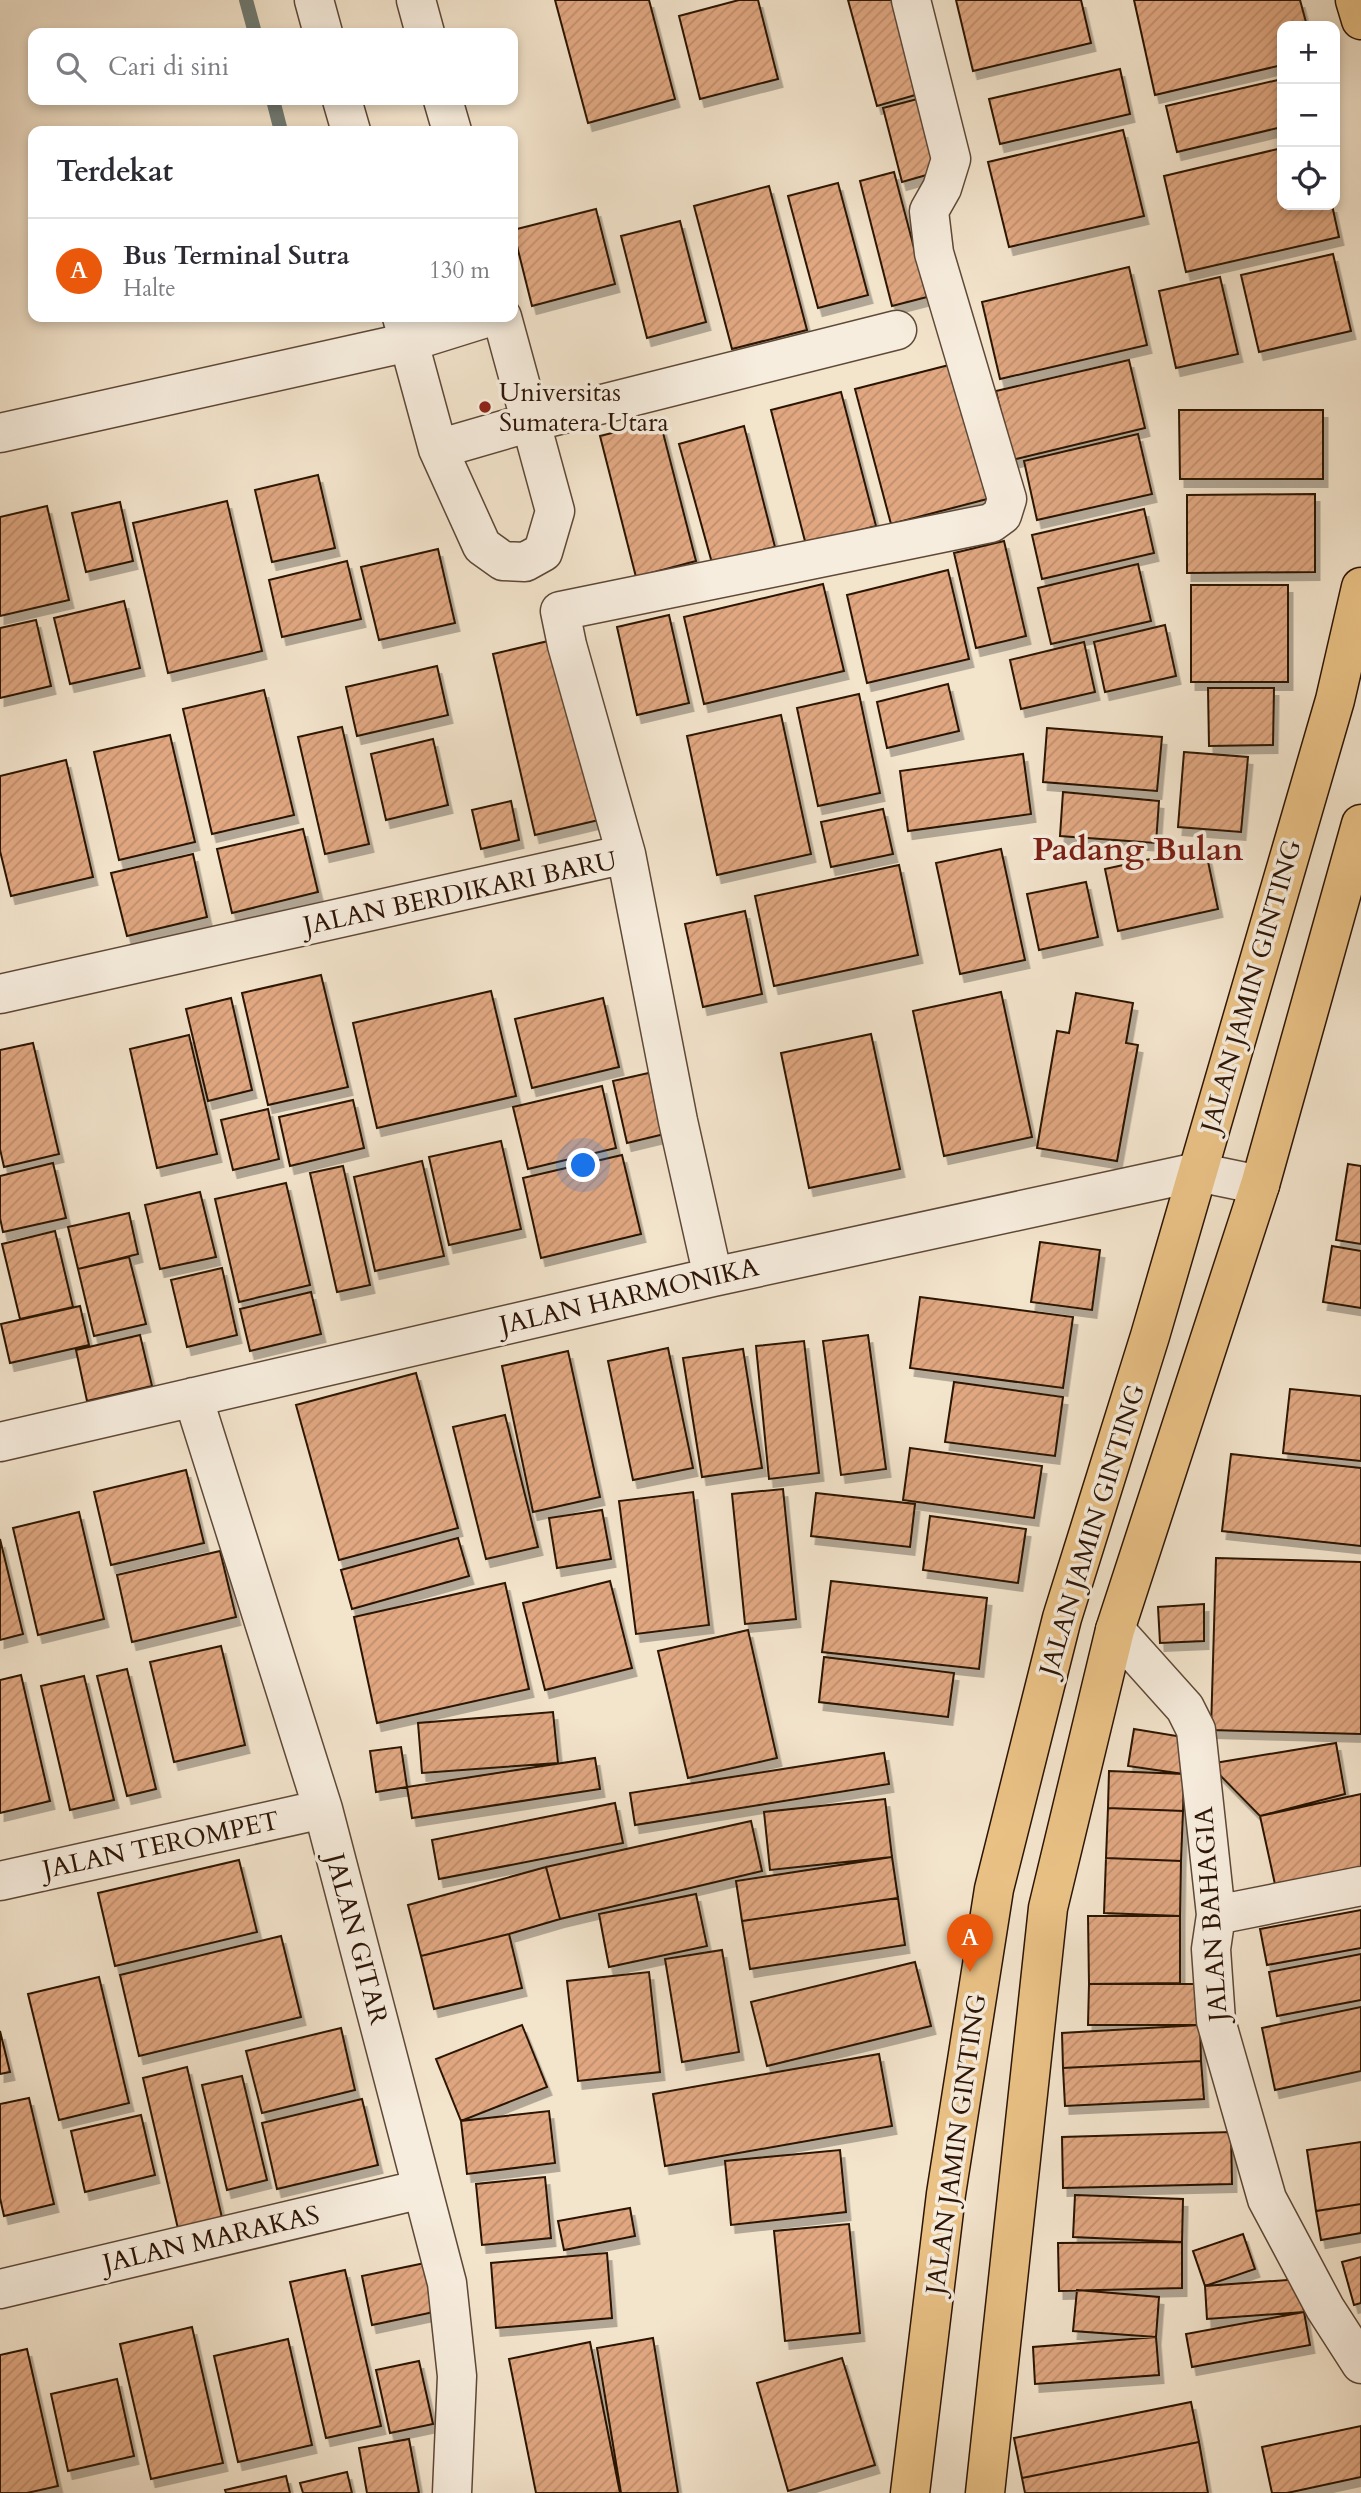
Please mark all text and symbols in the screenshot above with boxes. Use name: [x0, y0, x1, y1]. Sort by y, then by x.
map controls: [1277, 21, 1340, 210]
button: +: [1277, 21, 1340, 84]
search box: [28, 28, 518, 105]
icon: search: [52, 48, 90, 86]
text: Cari di sini: [108, 49, 229, 84]
button: −: [1277, 84, 1340, 147]
button: locate: [1277, 147, 1340, 210]
text: Terdekat: [56, 151, 173, 192]
text: Bus Terminal Sutra: [123, 238, 350, 273]
text: A: [70, 255, 88, 286]
text: 130 m: [429, 255, 490, 286]
text: Halte: [123, 273, 176, 304]
place label: Universitas Sumatera Utara: [499, 375, 669, 440]
marker: Universitas Sumatera Utara: [477, 399, 493, 415]
district label: Padang Bulan: [1032, 827, 1244, 872]
street label: JALAN JAMIN GINTING: [1191, 836, 1310, 1140]
street label: JALAN BERDIKARI BARU: [296, 843, 620, 944]
your location: [566, 1148, 600, 1182]
street label: JALAN HARMONIKA: [492, 1249, 762, 1344]
street label: JALAN JAMIN GINTING: [1030, 1380, 1153, 1684]
street label: JALAN TEROMPET: [35, 1803, 283, 1888]
street label: JALAN BAHAGIA: [1186, 1805, 1236, 2026]
street label: JALAN GITAR: [316, 1846, 397, 2028]
pin: A: [947, 1914, 993, 1972]
street label: JALAN JAMIN GINTING: [917, 1992, 994, 2300]
street label: JALAN MARAKAS: [95, 2197, 323, 2282]

